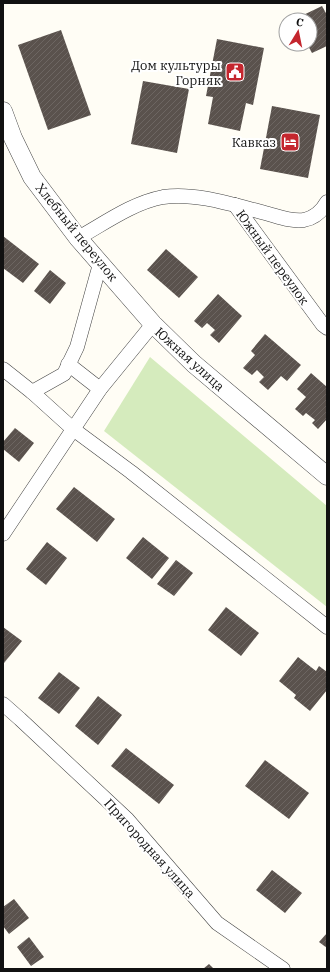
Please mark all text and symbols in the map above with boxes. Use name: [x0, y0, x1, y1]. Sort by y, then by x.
north arrow: [278, 12, 318, 52]
text: С: [295, 15, 305, 30]
place label: Дом культуры Горняк: [131, 57, 221, 89]
public building icon: Дом культуры Горняк: [224, 61, 246, 83]
hotel icon: Кавказ: [279, 131, 301, 153]
place label: Кавказ: [232, 134, 276, 151]
street label: Хлебный переулок: [32, 180, 122, 285]
street label: Южный переулок: [232, 206, 313, 309]
street label: Южная улица: [151, 324, 228, 395]
street label: Пригородная улица: [100, 795, 199, 902]

